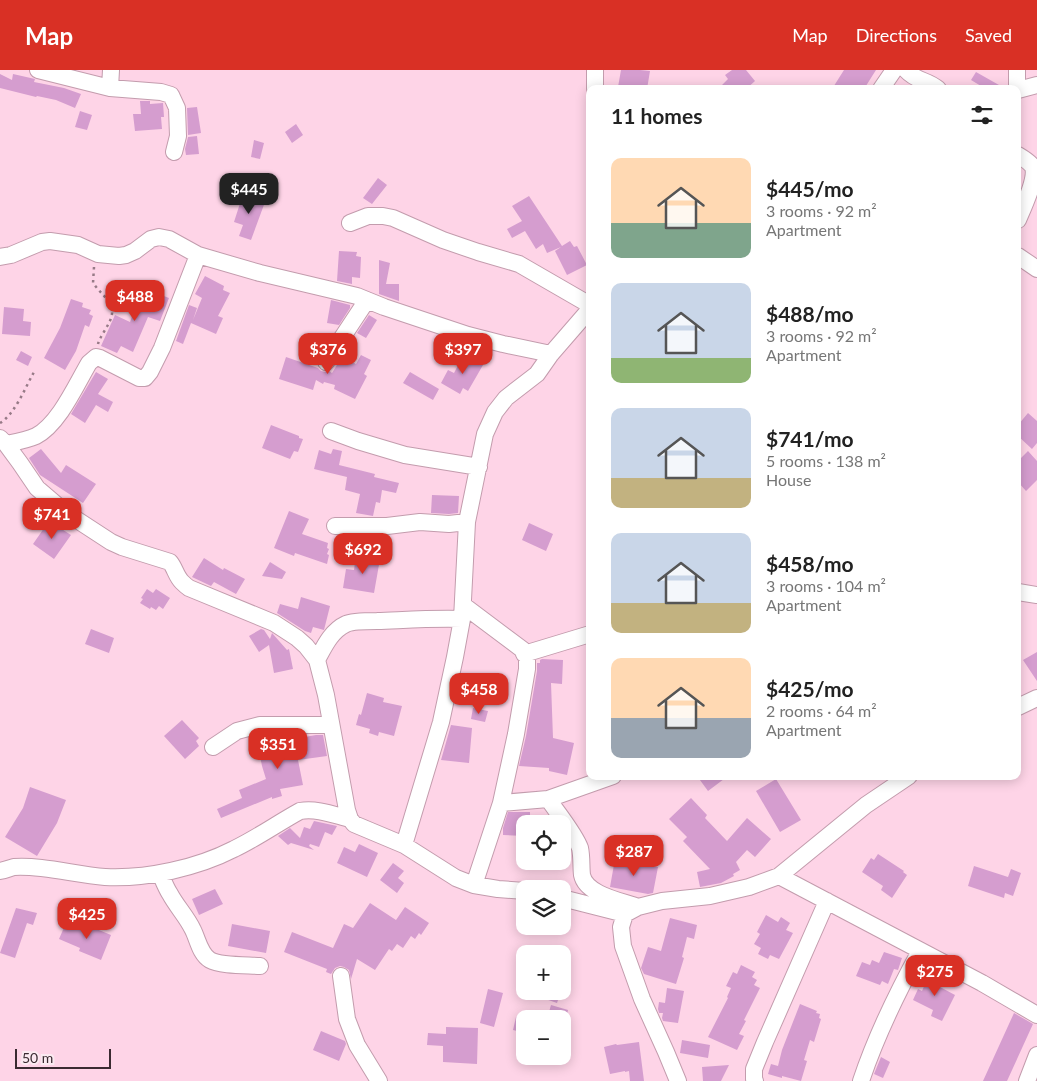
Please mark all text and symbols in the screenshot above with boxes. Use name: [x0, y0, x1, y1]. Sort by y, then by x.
text: Map: [25, 21, 73, 50]
text: Map: [792, 24, 828, 46]
text: Directions: [856, 24, 937, 46]
text: Saved: [965, 24, 1012, 46]
icon: filters: [968, 101, 996, 129]
text: 11 homes: [611, 103, 702, 128]
pin: $445: [219, 172, 279, 215]
text: $445/mo: [766, 176, 854, 201]
icon: home: [651, 178, 711, 238]
text: $445: [230, 179, 268, 198]
text: 3 rooms · 92 m²: [766, 201, 877, 220]
text: Apartment: [766, 220, 841, 239]
pin: $488: [105, 280, 165, 322]
text: $488: [116, 286, 154, 305]
text: $488/mo: [766, 301, 854, 326]
icon: home: [651, 303, 711, 363]
text: 3 rooms · 92 m²: [766, 326, 877, 345]
pin: $376: [298, 332, 358, 375]
pin: $397: [433, 332, 493, 375]
text: $376: [309, 339, 347, 358]
text: $397: [444, 339, 482, 358]
text: Apartment: [766, 345, 841, 364]
text: $741/mo: [766, 426, 854, 451]
icon: home: [651, 428, 711, 488]
text: 5 rooms · 138 m²: [766, 451, 886, 470]
text: House: [766, 470, 811, 489]
pin: $741: [22, 498, 82, 540]
text: $741: [33, 504, 71, 523]
pin: $692: [333, 532, 393, 575]
text: $692: [344, 539, 382, 558]
text: $458/mo: [766, 551, 854, 576]
icon: home: [651, 553, 711, 613]
text: 3 rooms · 104 m²: [766, 576, 886, 595]
text: Apartment: [766, 595, 841, 614]
pin: $458: [449, 672, 509, 715]
text: $425/mo: [766, 676, 854, 701]
icon: home: [651, 678, 711, 738]
text: $458: [460, 679, 498, 698]
text: 2 rooms · 64 m²: [766, 701, 877, 720]
text: Apartment: [766, 720, 841, 739]
pin: $351: [248, 728, 308, 770]
text: $351: [259, 734, 297, 753]
map controls: [516, 815, 571, 1065]
button: locate: [516, 815, 571, 870]
pin: $287: [604, 834, 664, 877]
text: $287: [615, 841, 653, 860]
button: layers: [516, 880, 571, 935]
pin: $425: [57, 898, 117, 940]
text: $425: [68, 904, 106, 923]
button: +: [516, 945, 571, 1000]
pin: $275: [905, 954, 965, 997]
text: $275: [916, 961, 954, 980]
button: −: [516, 1010, 571, 1065]
scale bar: [15, 1046, 111, 1069]
text: 50 m: [22, 1049, 53, 1066]

